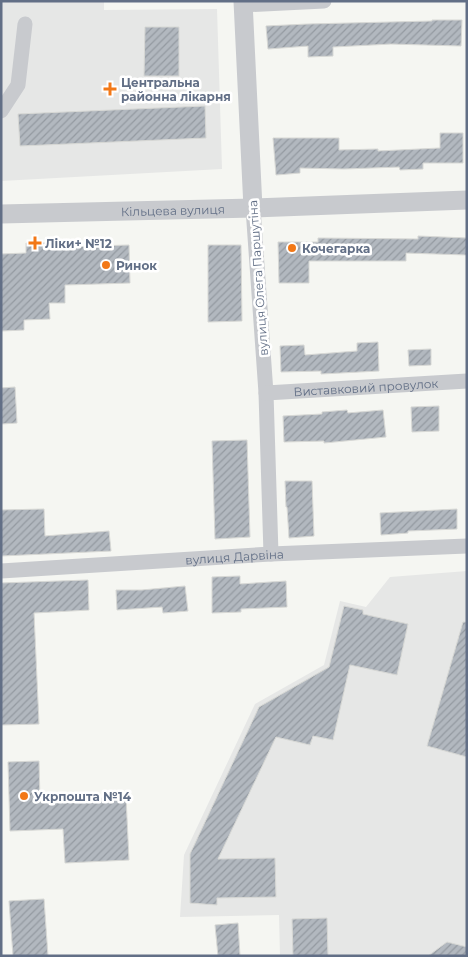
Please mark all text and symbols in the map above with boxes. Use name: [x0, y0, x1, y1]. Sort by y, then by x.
place label: Центральна районна лікарня: [121, 75, 231, 104]
marker: Центральна районна лікарня: [103, 82, 117, 96]
street label: вулиця Олега Паршутіна: [245, 200, 271, 356]
street label: Кільцева вулиця: [121, 201, 225, 219]
place label: Ліки+ №12: [45, 236, 112, 251]
marker: Ліки+ №12: [29, 237, 41, 249]
place label: Кочегарка: [302, 241, 370, 256]
marker: Кочегарка: [286, 242, 298, 254]
place label: Ринок: [116, 258, 157, 273]
marker: Ринок: [100, 259, 112, 271]
street label: Виставковий провулок: [293, 375, 439, 399]
street label: вулиця Дарвіна: [185, 546, 284, 567]
place label: Укрпошта №14: [34, 789, 132, 804]
marker: Укрпошта №14: [18, 790, 30, 802]

